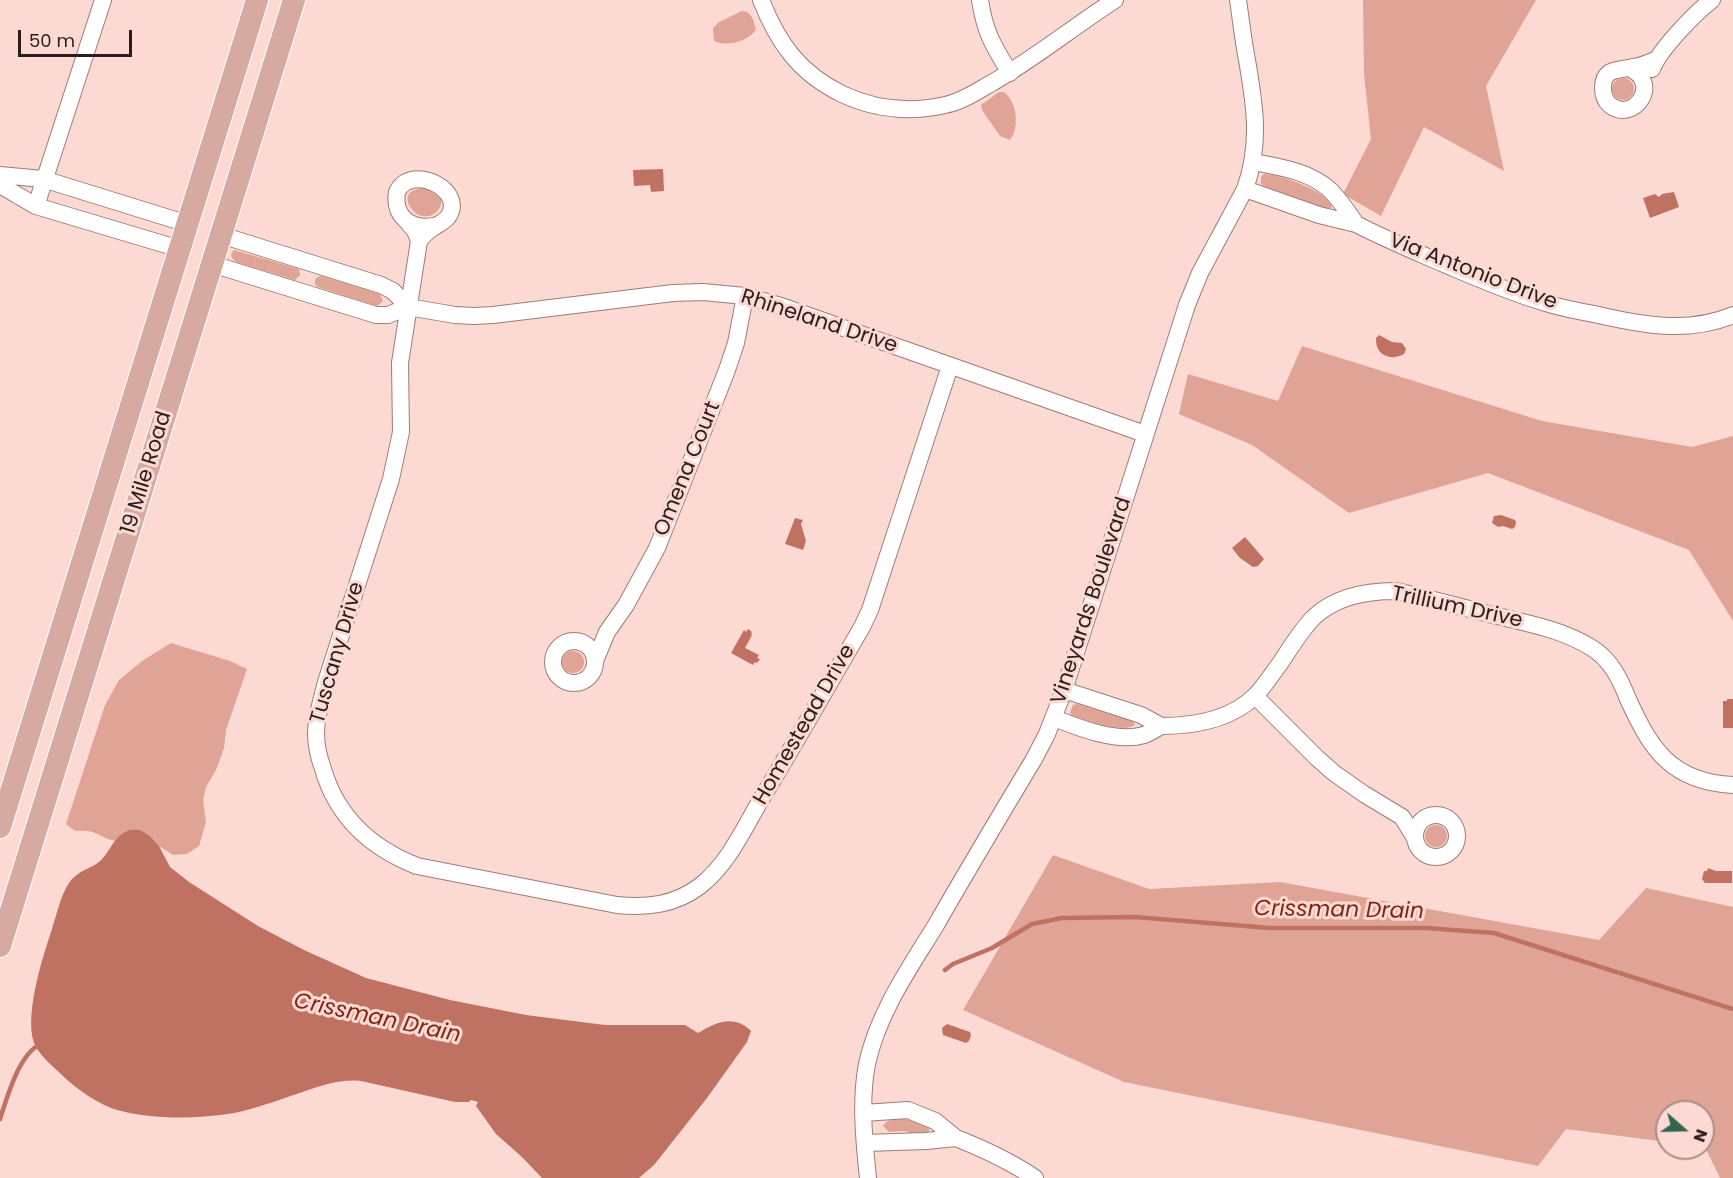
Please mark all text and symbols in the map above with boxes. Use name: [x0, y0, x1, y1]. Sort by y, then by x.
scale bar: [21, 18, 135, 56]
text: 50 m: [29, 28, 75, 53]
street label: Via Antonio Drive: [1385, 228, 1561, 316]
street label: Rhineland Drive: [738, 285, 900, 359]
street label: Omena Court: [650, 398, 726, 540]
street label: 19 Mile Road: [116, 408, 178, 538]
street label: Vineyards Boulevard: [1047, 494, 1137, 708]
street label: Tuscany Drive: [306, 579, 370, 727]
street label: Trillium Drive: [1389, 582, 1525, 634]
street label: Homestead Drive: [749, 640, 861, 810]
water label: Crissman Drain: [1254, 896, 1424, 926]
water label: Crissman Drain: [291, 988, 463, 1050]
north arrow: [1655, 1100, 1715, 1160]
text: N: [1688, 1126, 1713, 1145]

